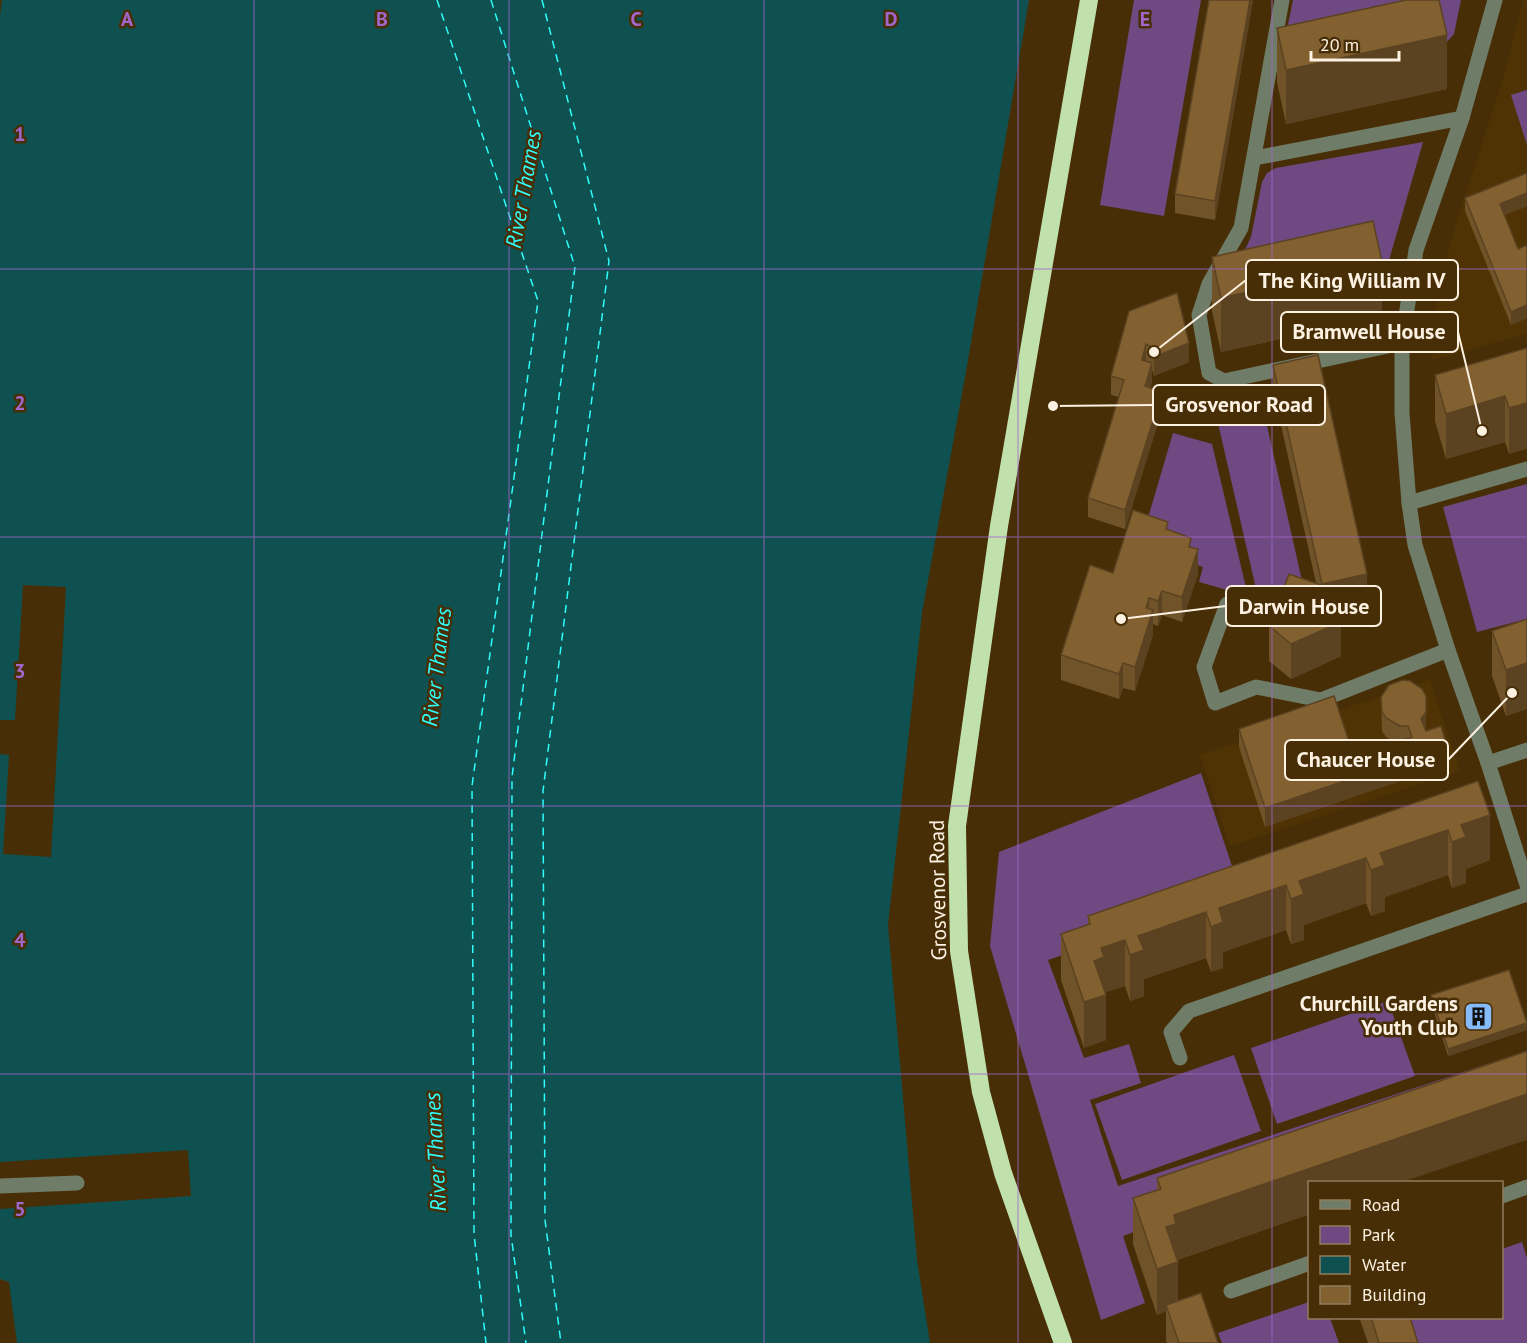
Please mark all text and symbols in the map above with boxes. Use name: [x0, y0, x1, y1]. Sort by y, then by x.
text: A: [121, 6, 134, 32]
text: B: [376, 6, 388, 32]
text: C: [630, 6, 642, 32]
text: D: [885, 6, 898, 32]
text: E: [1140, 6, 1150, 32]
scale bar: [1311, 24, 1400, 62]
text: 20 m: [1320, 33, 1359, 56]
text: 1: [14, 121, 26, 147]
water label: River Thames: [499, 127, 547, 250]
callout: The King William IV: [1246, 260, 1458, 300]
text: The King William IV: [1258, 266, 1446, 294]
callout: Bramwell House: [1281, 312, 1458, 352]
text: Bramwell House: [1292, 317, 1446, 345]
callout: Grosvenor Road: [1153, 385, 1325, 425]
text: 2: [14, 390, 26, 416]
text: Grosvenor Road: [1165, 390, 1313, 418]
callout: Darwin House: [1226, 586, 1381, 626]
text: Darwin House: [1239, 592, 1369, 620]
water label: River Thames: [415, 606, 457, 728]
text: 3: [14, 658, 26, 684]
callout: Chaucer House: [1285, 740, 1448, 780]
text: Chaucer House: [1296, 745, 1436, 773]
street label: Grosvenor Road: [923, 819, 952, 961]
text: 4: [14, 927, 26, 953]
place label: Churchill Gardens Youth Club: [1300, 990, 1458, 1041]
building icon: Churchill Gardens Youth Club: [1463, 1000, 1495, 1032]
water label: River Thames: [418, 1091, 452, 1212]
legend: [1308, 1181, 1503, 1319]
text: Road: [1362, 1193, 1400, 1216]
text: 5: [14, 1196, 26, 1222]
text: Park: [1362, 1223, 1395, 1246]
text: Water: [1362, 1253, 1406, 1276]
text: Building: [1362, 1283, 1426, 1306]

